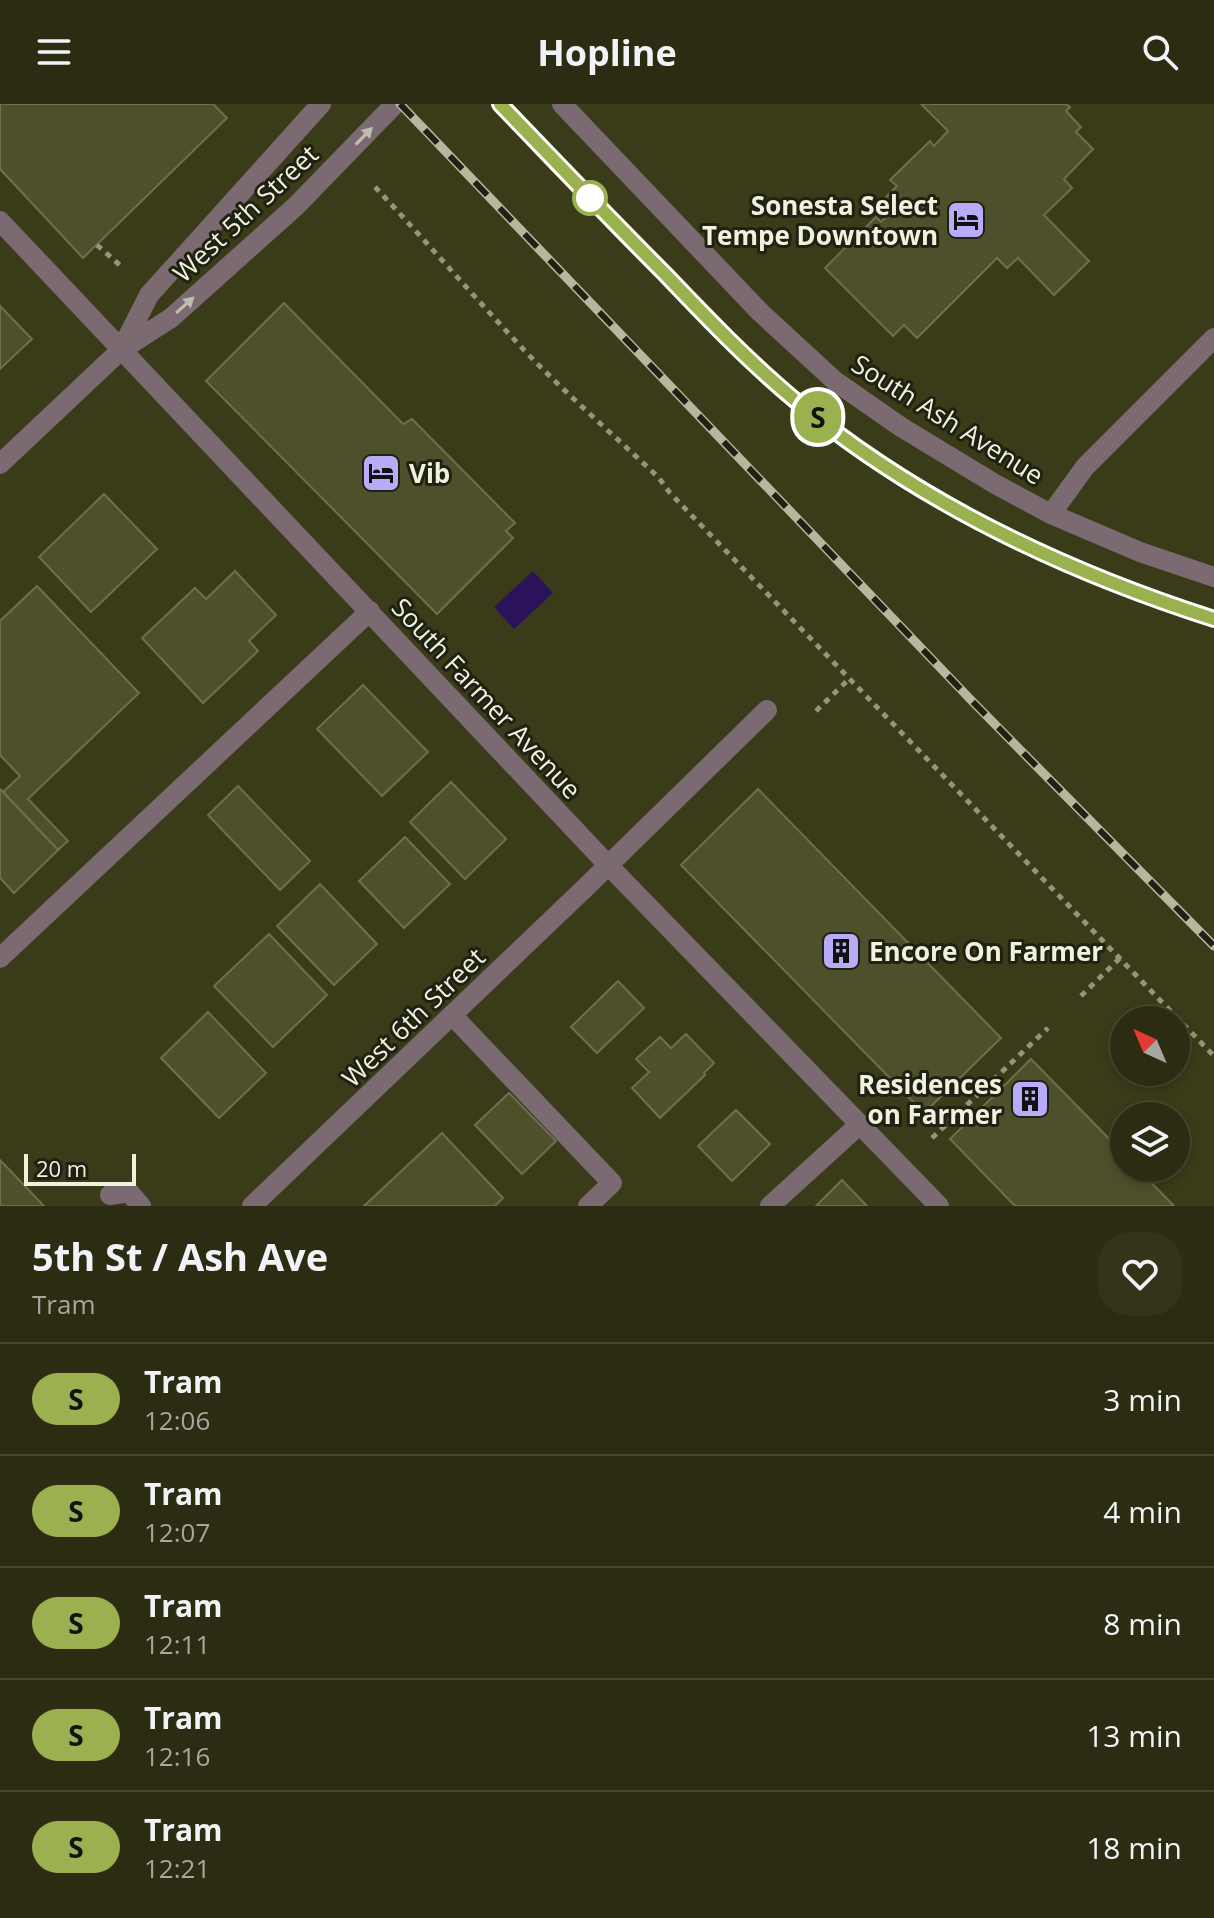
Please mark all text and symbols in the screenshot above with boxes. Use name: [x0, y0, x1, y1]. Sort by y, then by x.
text: Hopline: [537, 28, 677, 77]
icon: menu: [32, 30, 76, 74]
icon: search: [1138, 30, 1182, 74]
one-way arrow: [354, 127, 373, 146]
street label: West 5th Street: [165, 136, 325, 290]
unlabelled marker: [573, 181, 607, 215]
place label: Sonesta Select Tempe Downtown: [702, 187, 938, 253]
hotel icon: Sonesta Select Tempe Downtown: [945, 199, 987, 241]
one-way arrow: [175, 296, 195, 314]
street label: South Ash Avenue: [845, 345, 1051, 493]
line badge: S: [792, 391, 844, 443]
text: S: [810, 398, 826, 436]
hotel icon: Vib: [360, 452, 402, 494]
place label: Vib: [409, 455, 450, 491]
street label: South Farmer Avenue: [384, 590, 590, 806]
building icon: Encore On Farmer: [820, 930, 862, 972]
place label: Encore On Farmer: [869, 933, 1103, 969]
street label: West 6th Street: [333, 939, 493, 1095]
north arrow: [1110, 1006, 1190, 1086]
map controls: [1110, 1006, 1190, 1182]
place label: Residences on Farmer: [858, 1066, 1002, 1132]
building icon: Residences on Farmer: [1009, 1078, 1051, 1120]
button: layers: [1110, 1102, 1190, 1182]
scale bar: [24, 1150, 136, 1186]
text: 20 m: [36, 1153, 87, 1183]
text: 5th St / Ash Ave: [32, 1230, 328, 1282]
button: heart: [1098, 1232, 1182, 1316]
text: Tram: [32, 1286, 95, 1322]
text: Tram: [144, 1361, 223, 1402]
text: 3 min: [1103, 1379, 1182, 1420]
text: S: [68, 1380, 84, 1418]
text: 12:06: [144, 1402, 210, 1438]
text: Tram: [144, 1473, 223, 1514]
text: 4 min: [1103, 1491, 1182, 1532]
text: S: [68, 1492, 84, 1530]
text: 12:07: [144, 1514, 210, 1550]
text: Tram: [144, 1585, 223, 1626]
text: 8 min: [1103, 1603, 1182, 1644]
text: S: [68, 1604, 84, 1642]
text: 12:11: [144, 1626, 210, 1662]
text: Tram: [144, 1697, 223, 1738]
text: 13 min: [1086, 1715, 1182, 1756]
text: S: [68, 1716, 84, 1754]
text: 12:16: [144, 1738, 210, 1774]
text: Tram: [144, 1809, 223, 1850]
text: 18 min: [1086, 1827, 1182, 1868]
text: S: [68, 1828, 84, 1866]
text: 12:21: [144, 1850, 210, 1886]

